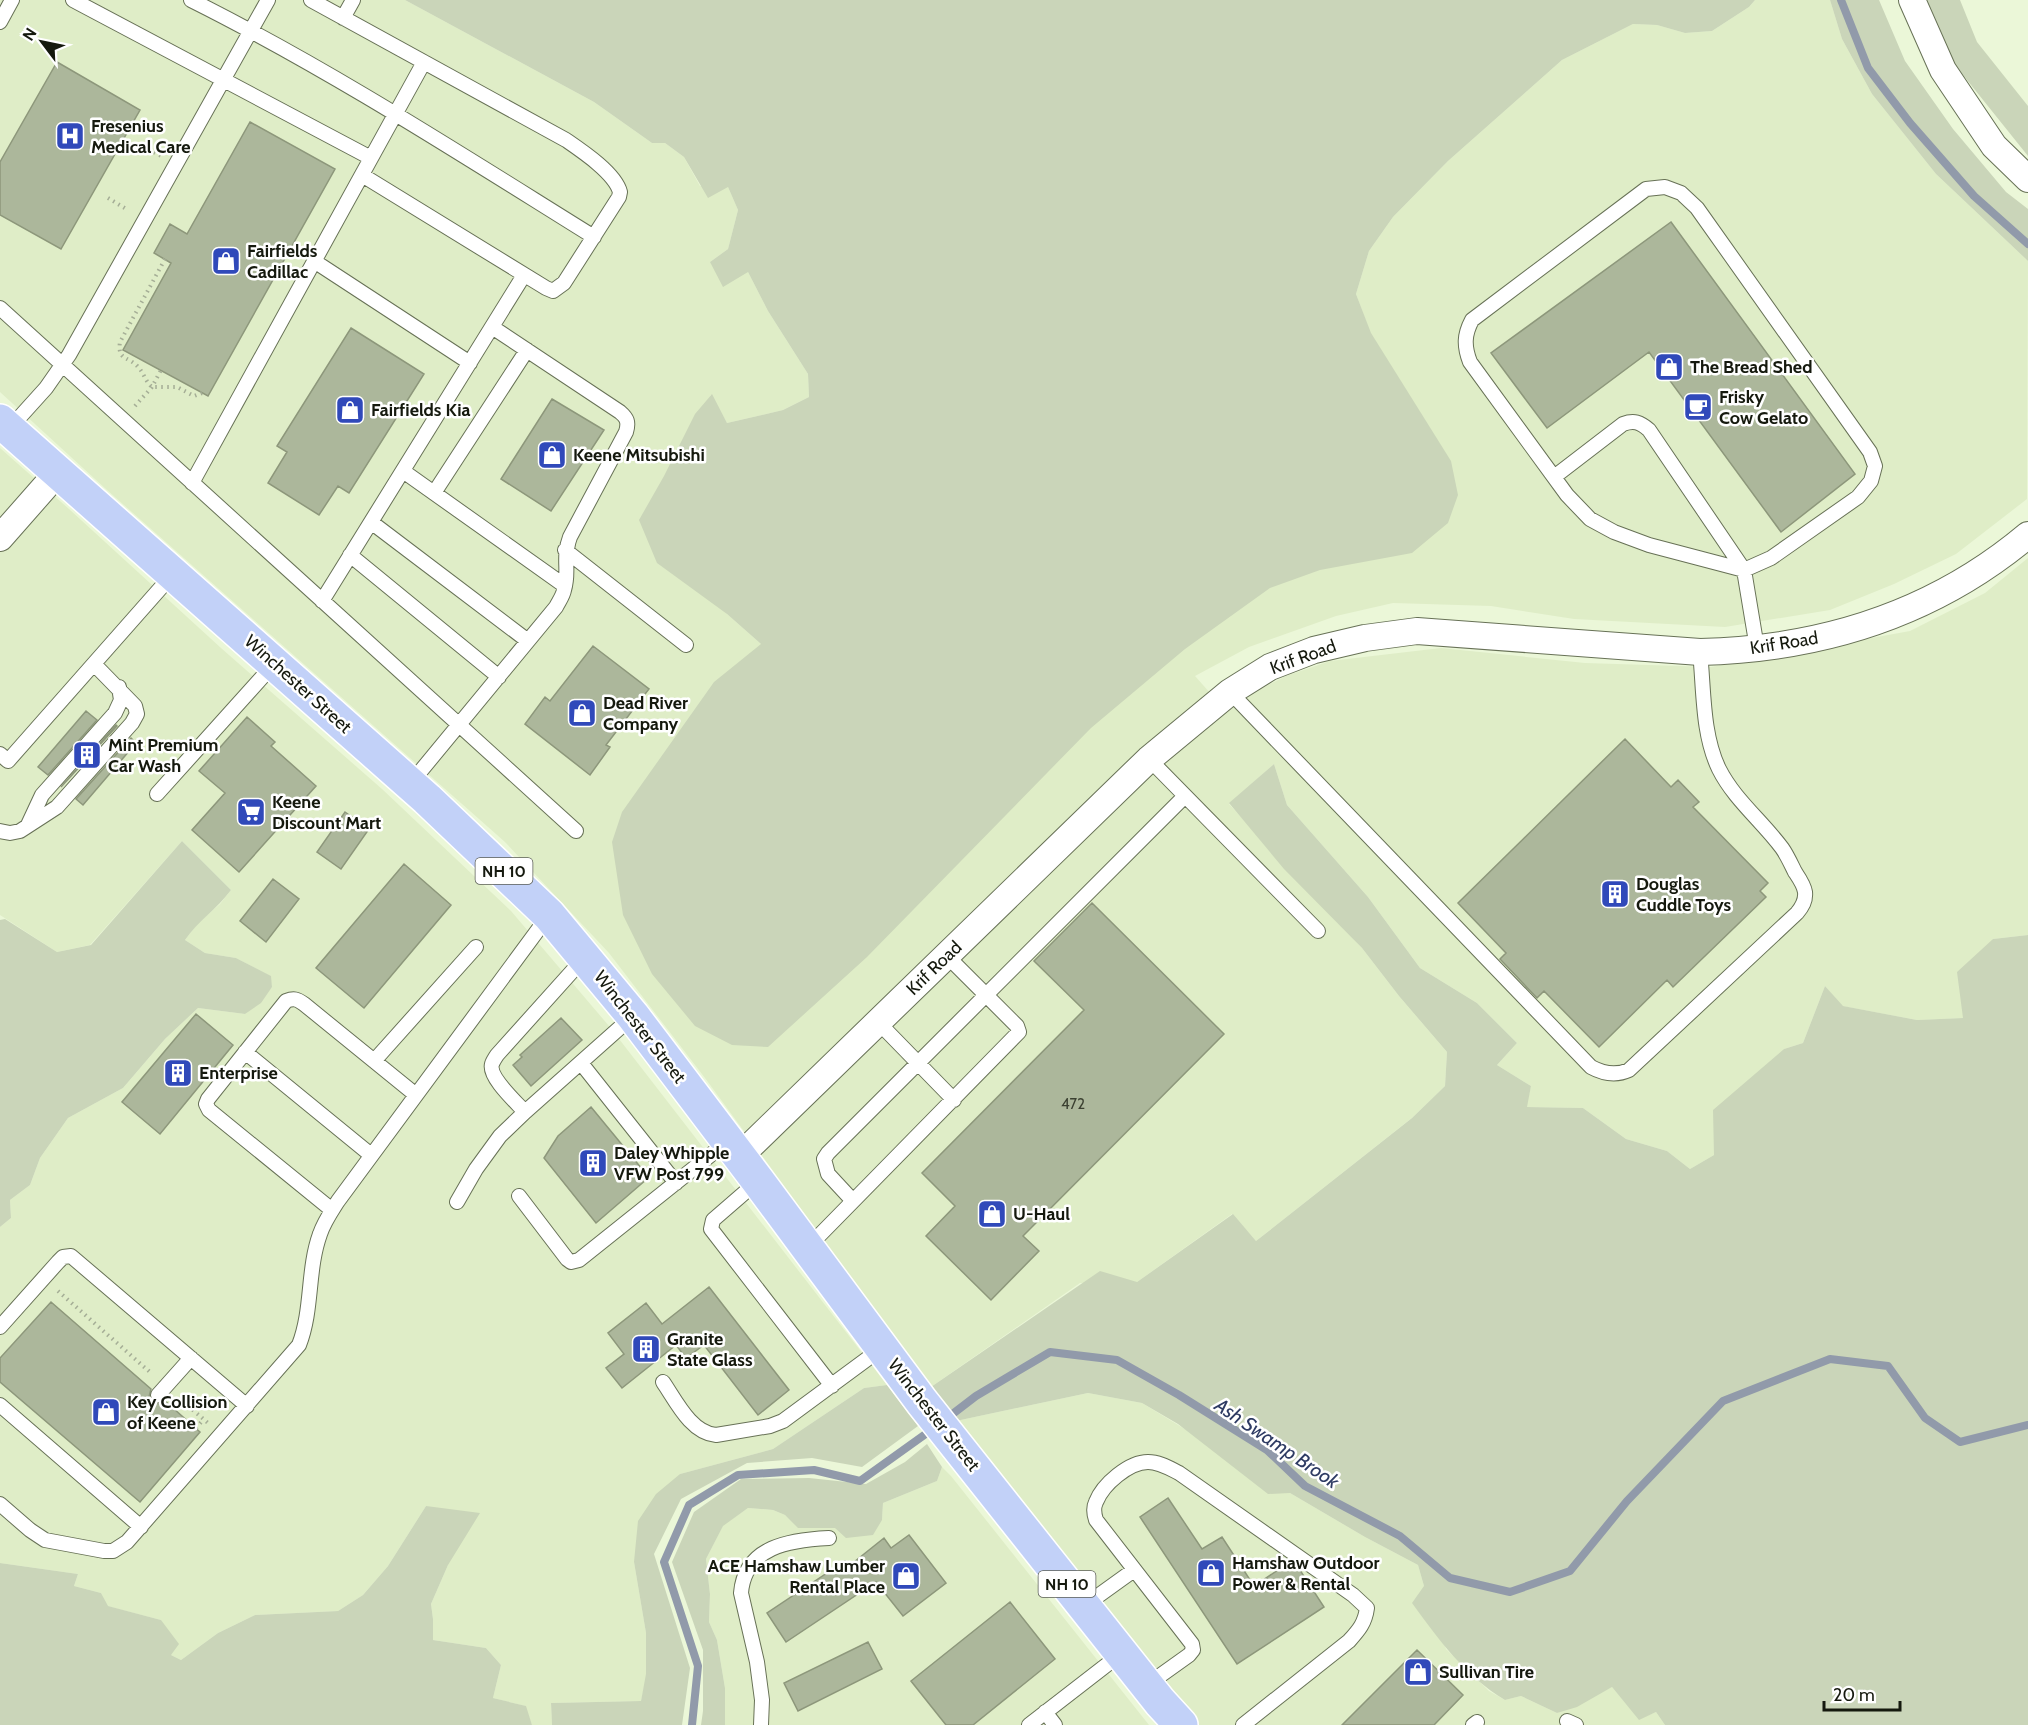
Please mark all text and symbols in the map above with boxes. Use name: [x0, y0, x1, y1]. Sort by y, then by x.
north arrow: [12, 12, 72, 72]
text: N: [19, 24, 41, 44]
place label: Fresenius Medical Care: [91, 115, 191, 158]
hospital icon: Fresenius Medical Care: [54, 120, 86, 152]
place label: Fairfields Cadillac: [247, 240, 318, 283]
shop icon: Fairfields Cadillac: [210, 245, 242, 277]
shop icon: The Bread Shed: [1653, 351, 1685, 383]
place label: The Bread Shed: [1690, 356, 1812, 378]
place label: Frisky Cow Gelato: [1719, 386, 1808, 429]
cafe icon: Frisky Cow Gelato: [1682, 391, 1714, 423]
shop icon: Fairfields Kia: [334, 394, 366, 426]
place label: Fairfields Kia: [371, 399, 471, 421]
shop icon: Keene Mitsubishi: [536, 439, 568, 471]
place label: Keene Mitsubishi: [573, 444, 705, 466]
street label: Krif Road: [1748, 627, 1820, 659]
street label: Winchester Street: [240, 630, 356, 738]
street label: Krif Road: [1267, 635, 1339, 679]
place label: Dead River Company: [603, 692, 688, 735]
shop icon: Dead River Company: [566, 697, 598, 729]
place label: Mint Premium Car Wash: [108, 734, 218, 777]
building icon: Mint Premium Car Wash: [71, 739, 103, 771]
place label: Keene Discount Mart: [272, 791, 381, 834]
supermarket icon: Keene Discount Mart: [235, 796, 267, 828]
road number: NH 10: [476, 858, 532, 884]
place label: Douglas Cuddle Toys: [1636, 873, 1732, 916]
building icon: Douglas Cuddle Toys: [1599, 878, 1631, 910]
street label: Krif Road: [902, 936, 966, 1000]
street label: Winchester Street: [589, 966, 691, 1088]
building icon: Enterprise: [162, 1057, 194, 1089]
place label: Enterprise: [199, 1062, 278, 1084]
house number: 472: [1061, 1095, 1085, 1113]
place label: Daley Whipple VFW Post 799: [614, 1142, 729, 1185]
building icon: Daley Whipple VFW Post 799: [577, 1147, 609, 1179]
shop icon: U-Haul: [976, 1198, 1008, 1230]
place label: U-Haul: [1013, 1203, 1070, 1225]
place label: Granite State Glass: [667, 1328, 753, 1371]
building icon: Granite State Glass: [630, 1333, 662, 1365]
street label: Winchester Street: [883, 1354, 985, 1476]
place label: Key Collision of Keene: [127, 1391, 227, 1434]
water label: Ash Swamp Brook: [1210, 1392, 1345, 1494]
shop icon: Key Collision of Keene: [90, 1396, 122, 1428]
place label: Hamshaw Outdoor Power & Rental: [1232, 1552, 1379, 1595]
place label: ACE Hamshaw Lumber Rental Place: [708, 1555, 885, 1598]
shop icon: Hamshaw Outdoor Power & Rental: [1195, 1557, 1227, 1589]
shop icon: ACE Hamshaw Lumber Rental Place: [890, 1560, 922, 1592]
road number: NH 10: [1038, 1571, 1096, 1597]
shop icon: Sullivan Tire: [1402, 1656, 1434, 1688]
place label: Sullivan Tire: [1439, 1661, 1534, 1683]
scale bar: [1824, 1674, 1900, 1712]
text: 20 m: [1833, 1684, 1875, 1706]

